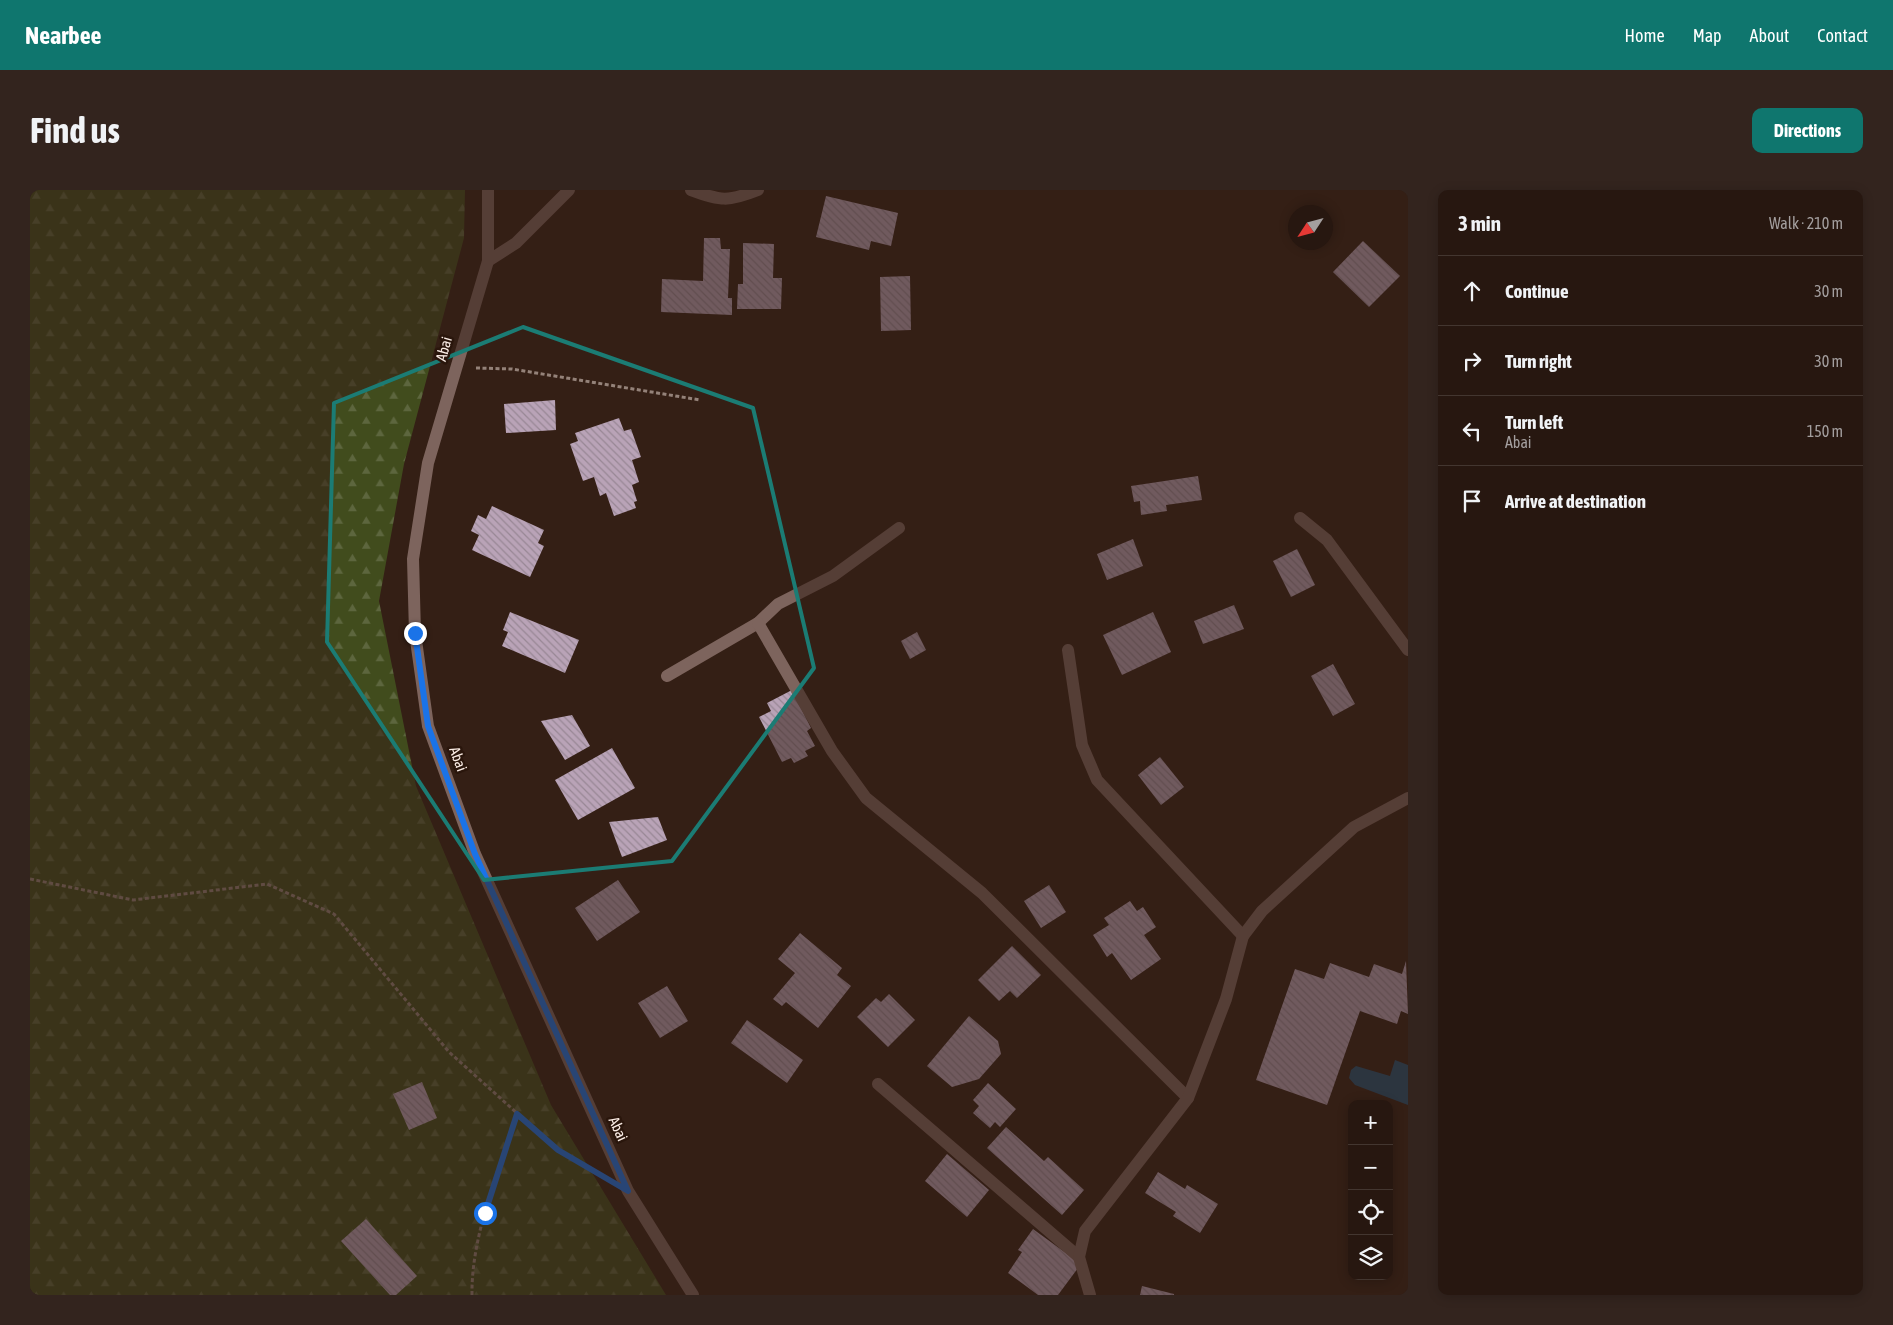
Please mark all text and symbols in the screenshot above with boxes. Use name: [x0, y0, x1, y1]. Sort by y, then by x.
text: Nearbee: [25, 22, 101, 49]
text: Home: [1625, 25, 1665, 46]
text: Map: [1693, 25, 1722, 46]
text: About: [1750, 25, 1789, 46]
text: Contact: [1817, 25, 1868, 46]
button: Directions: [1752, 108, 1863, 153]
text: Find us: [30, 110, 120, 150]
north arrow: [1288, 205, 1333, 250]
text: 3 min: [1458, 211, 1501, 235]
text: Walk · 210 m: [1769, 214, 1843, 232]
icon: ahead: [1458, 277, 1486, 305]
text: Continue: [1505, 280, 1569, 302]
text: 30 m: [1814, 282, 1843, 300]
street label: Abai: [432, 335, 455, 363]
icon: right: [1458, 347, 1486, 375]
text: Turn right: [1505, 350, 1572, 372]
text: 30 m: [1814, 352, 1843, 370]
text: Turn left: [1505, 411, 1563, 433]
icon: left: [1458, 417, 1486, 445]
text: 150 m: [1807, 422, 1843, 440]
text: Abai: [1505, 433, 1532, 451]
icon: arrive: [1458, 487, 1486, 515]
text: Arrive at destination: [1505, 490, 1646, 512]
route end: [404, 622, 427, 645]
street label: Abai: [446, 744, 471, 773]
map controls: [1348, 1100, 1393, 1280]
button: +: [1348, 1100, 1393, 1145]
street label: Abai: [605, 1114, 631, 1144]
button: −: [1348, 1145, 1393, 1190]
button: locate: [1348, 1190, 1393, 1235]
route start: [474, 1202, 497, 1225]
button: layers: [1348, 1235, 1393, 1280]

